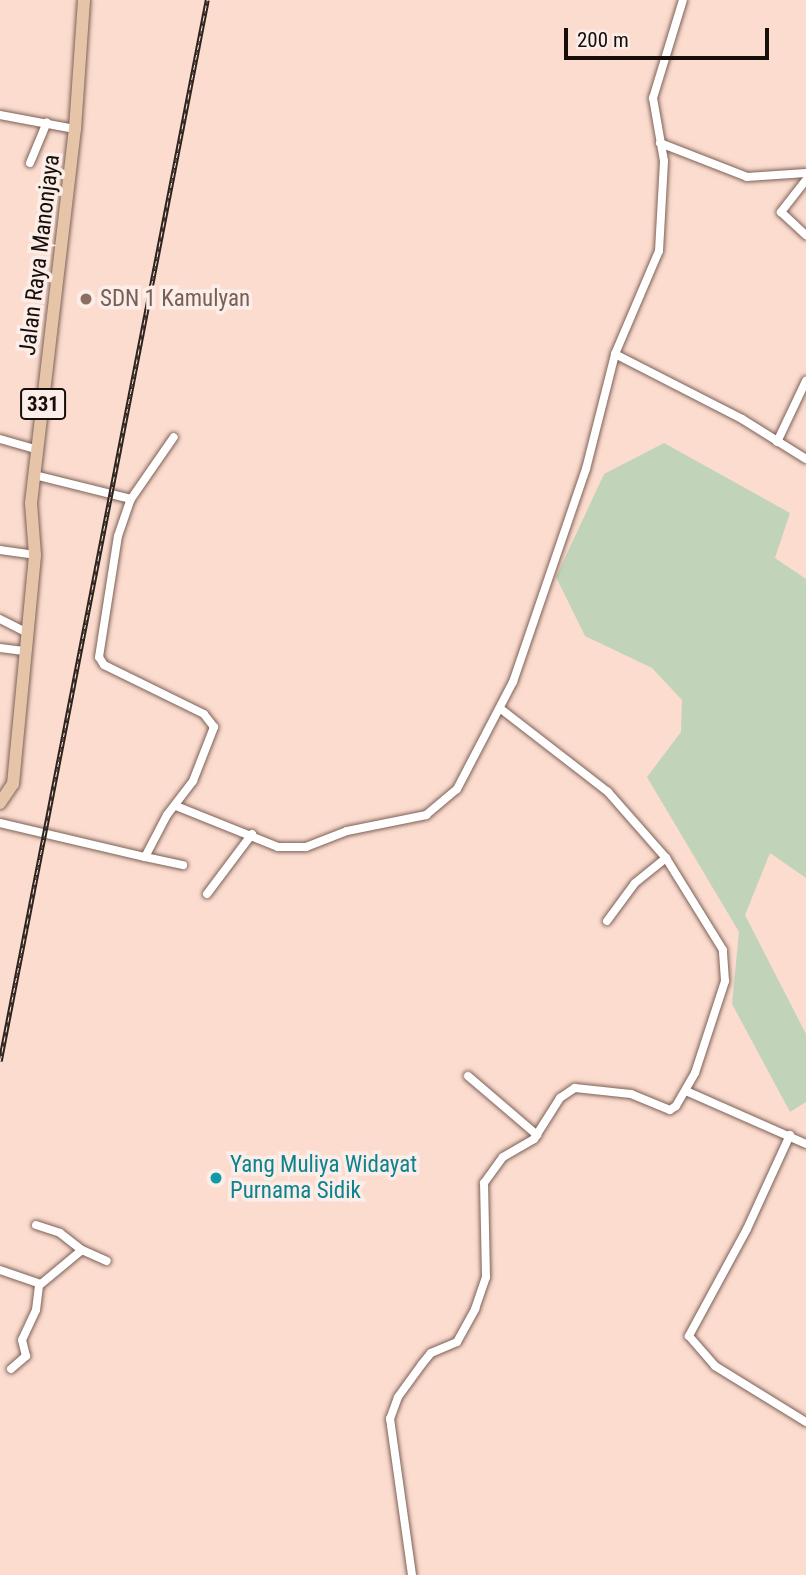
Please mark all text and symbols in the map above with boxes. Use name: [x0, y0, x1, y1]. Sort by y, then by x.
scale bar: [568, 14, 773, 58]
text: 200 m: [577, 28, 629, 52]
street label: Jalan Raya Manonjaya: [14, 153, 66, 357]
place label: SDN 1 Kamulyan: [100, 285, 250, 313]
marker: SDN 1 Kamulyan: [78, 291, 94, 307]
road number: 331: [19, 386, 68, 422]
place label: Yang Muliya Widayat Purnama Sidik: [230, 1151, 417, 1205]
marker: Yang Muliya Widayat Purnama Sidik: [208, 1170, 224, 1186]

